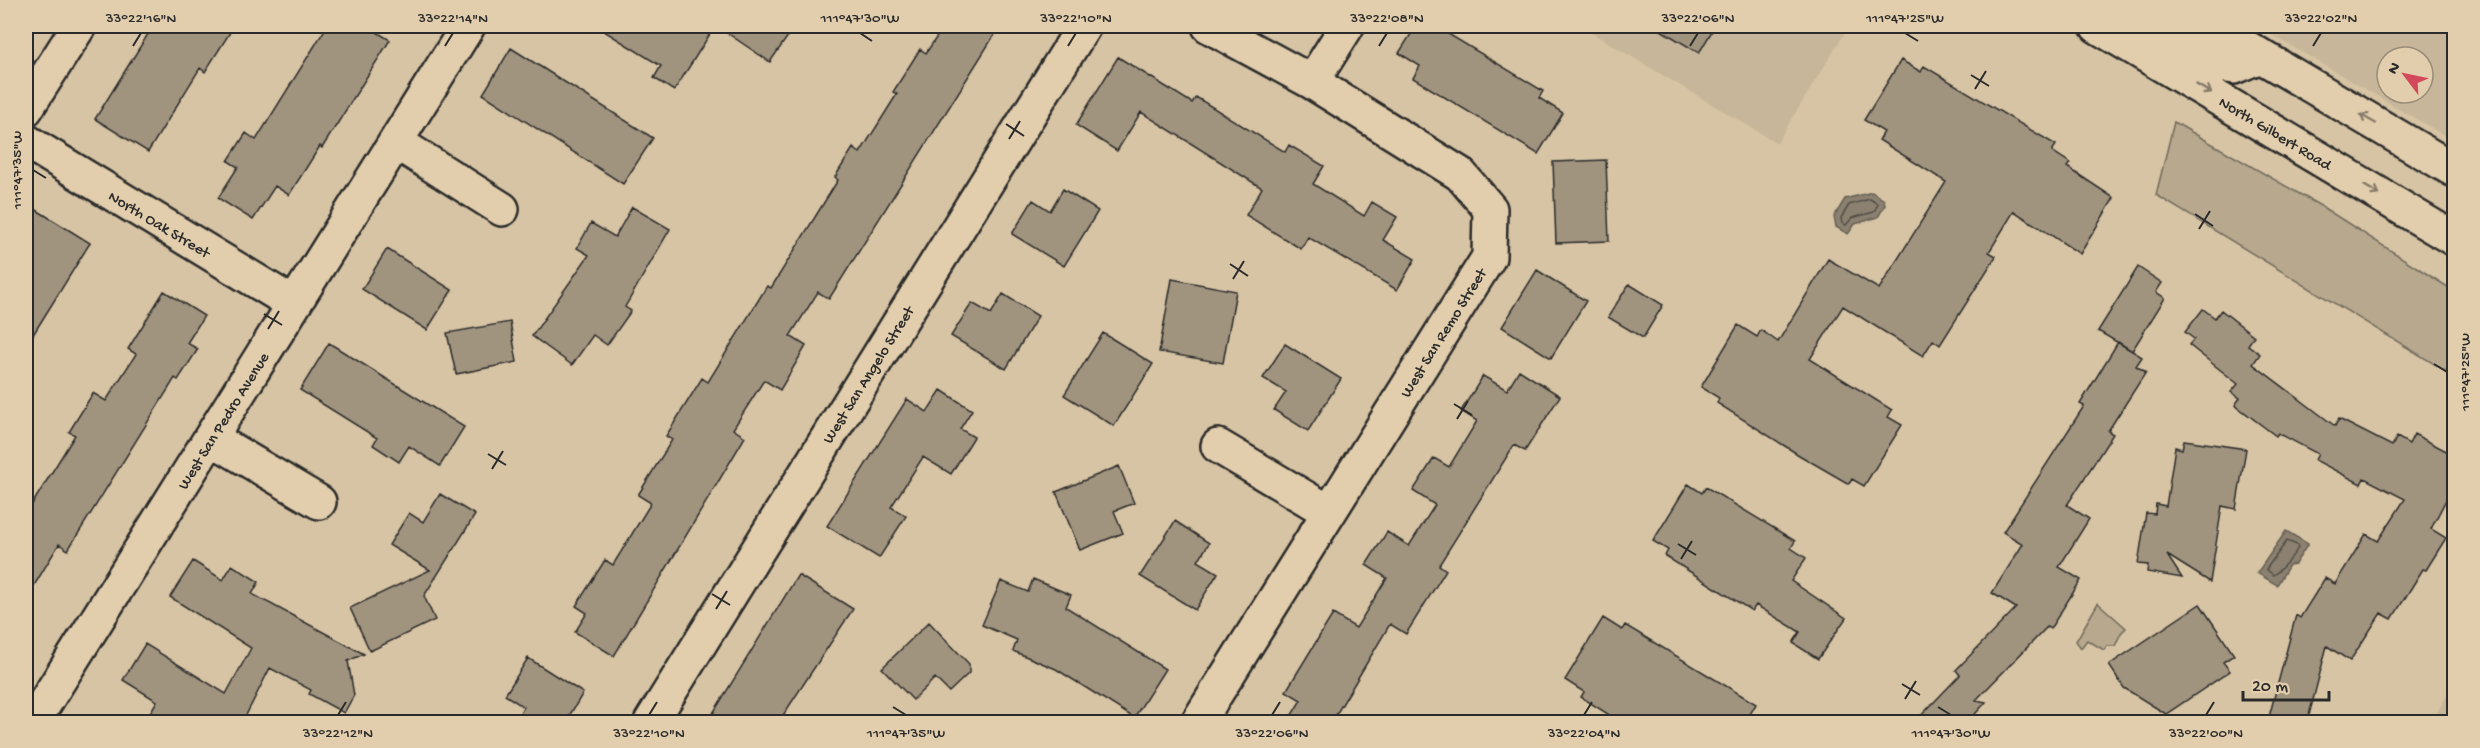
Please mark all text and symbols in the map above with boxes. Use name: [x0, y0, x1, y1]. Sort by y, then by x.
text: 33°22'16"N: [105, 10, 176, 28]
text: 33°22'14"N: [417, 10, 488, 28]
text: 111°47'30"W: [820, 10, 900, 28]
text: 33°22'10"N: [1039, 10, 1112, 28]
text: 33°22'08"N: [1349, 10, 1424, 28]
text: 33°22'06"N: [1661, 10, 1735, 28]
text: 111°47'25"W: [1865, 10, 1944, 28]
text: 33°22'02"N: [2284, 10, 2358, 28]
north arrow: [2375, 45, 2435, 105]
text: N: [2384, 59, 2406, 78]
one-way arrow: [2195, 84, 2212, 96]
street label: North Gilbert Road: [2214, 94, 2335, 177]
one-way arrow: [2360, 113, 2377, 125]
text: 111°47'35"W: [9, 131, 27, 210]
one-way arrow: [2363, 184, 2380, 196]
street label: North Oak Street: [104, 188, 214, 265]
street label: West San Remo Street: [1398, 265, 1493, 402]
street label: West San Angelo Street: [820, 302, 921, 448]
text: 111°47'25"W: [2457, 333, 2475, 412]
street label: West San Pedro Avenue: [175, 349, 275, 494]
scale bar: [2243, 664, 2328, 702]
text: 20 m: [2252, 677, 2288, 698]
text: 33°22'12"N: [302, 725, 373, 743]
text: 33°22'10"N: [612, 725, 685, 743]
text: 111°47'35"W: [866, 725, 945, 743]
text: 33°22'06"N: [1235, 725, 1309, 743]
text: 33°22'04"N: [1547, 725, 1620, 743]
text: 111°47'30"W: [1911, 725, 1991, 743]
text: 33°22'00"N: [2168, 725, 2243, 743]

